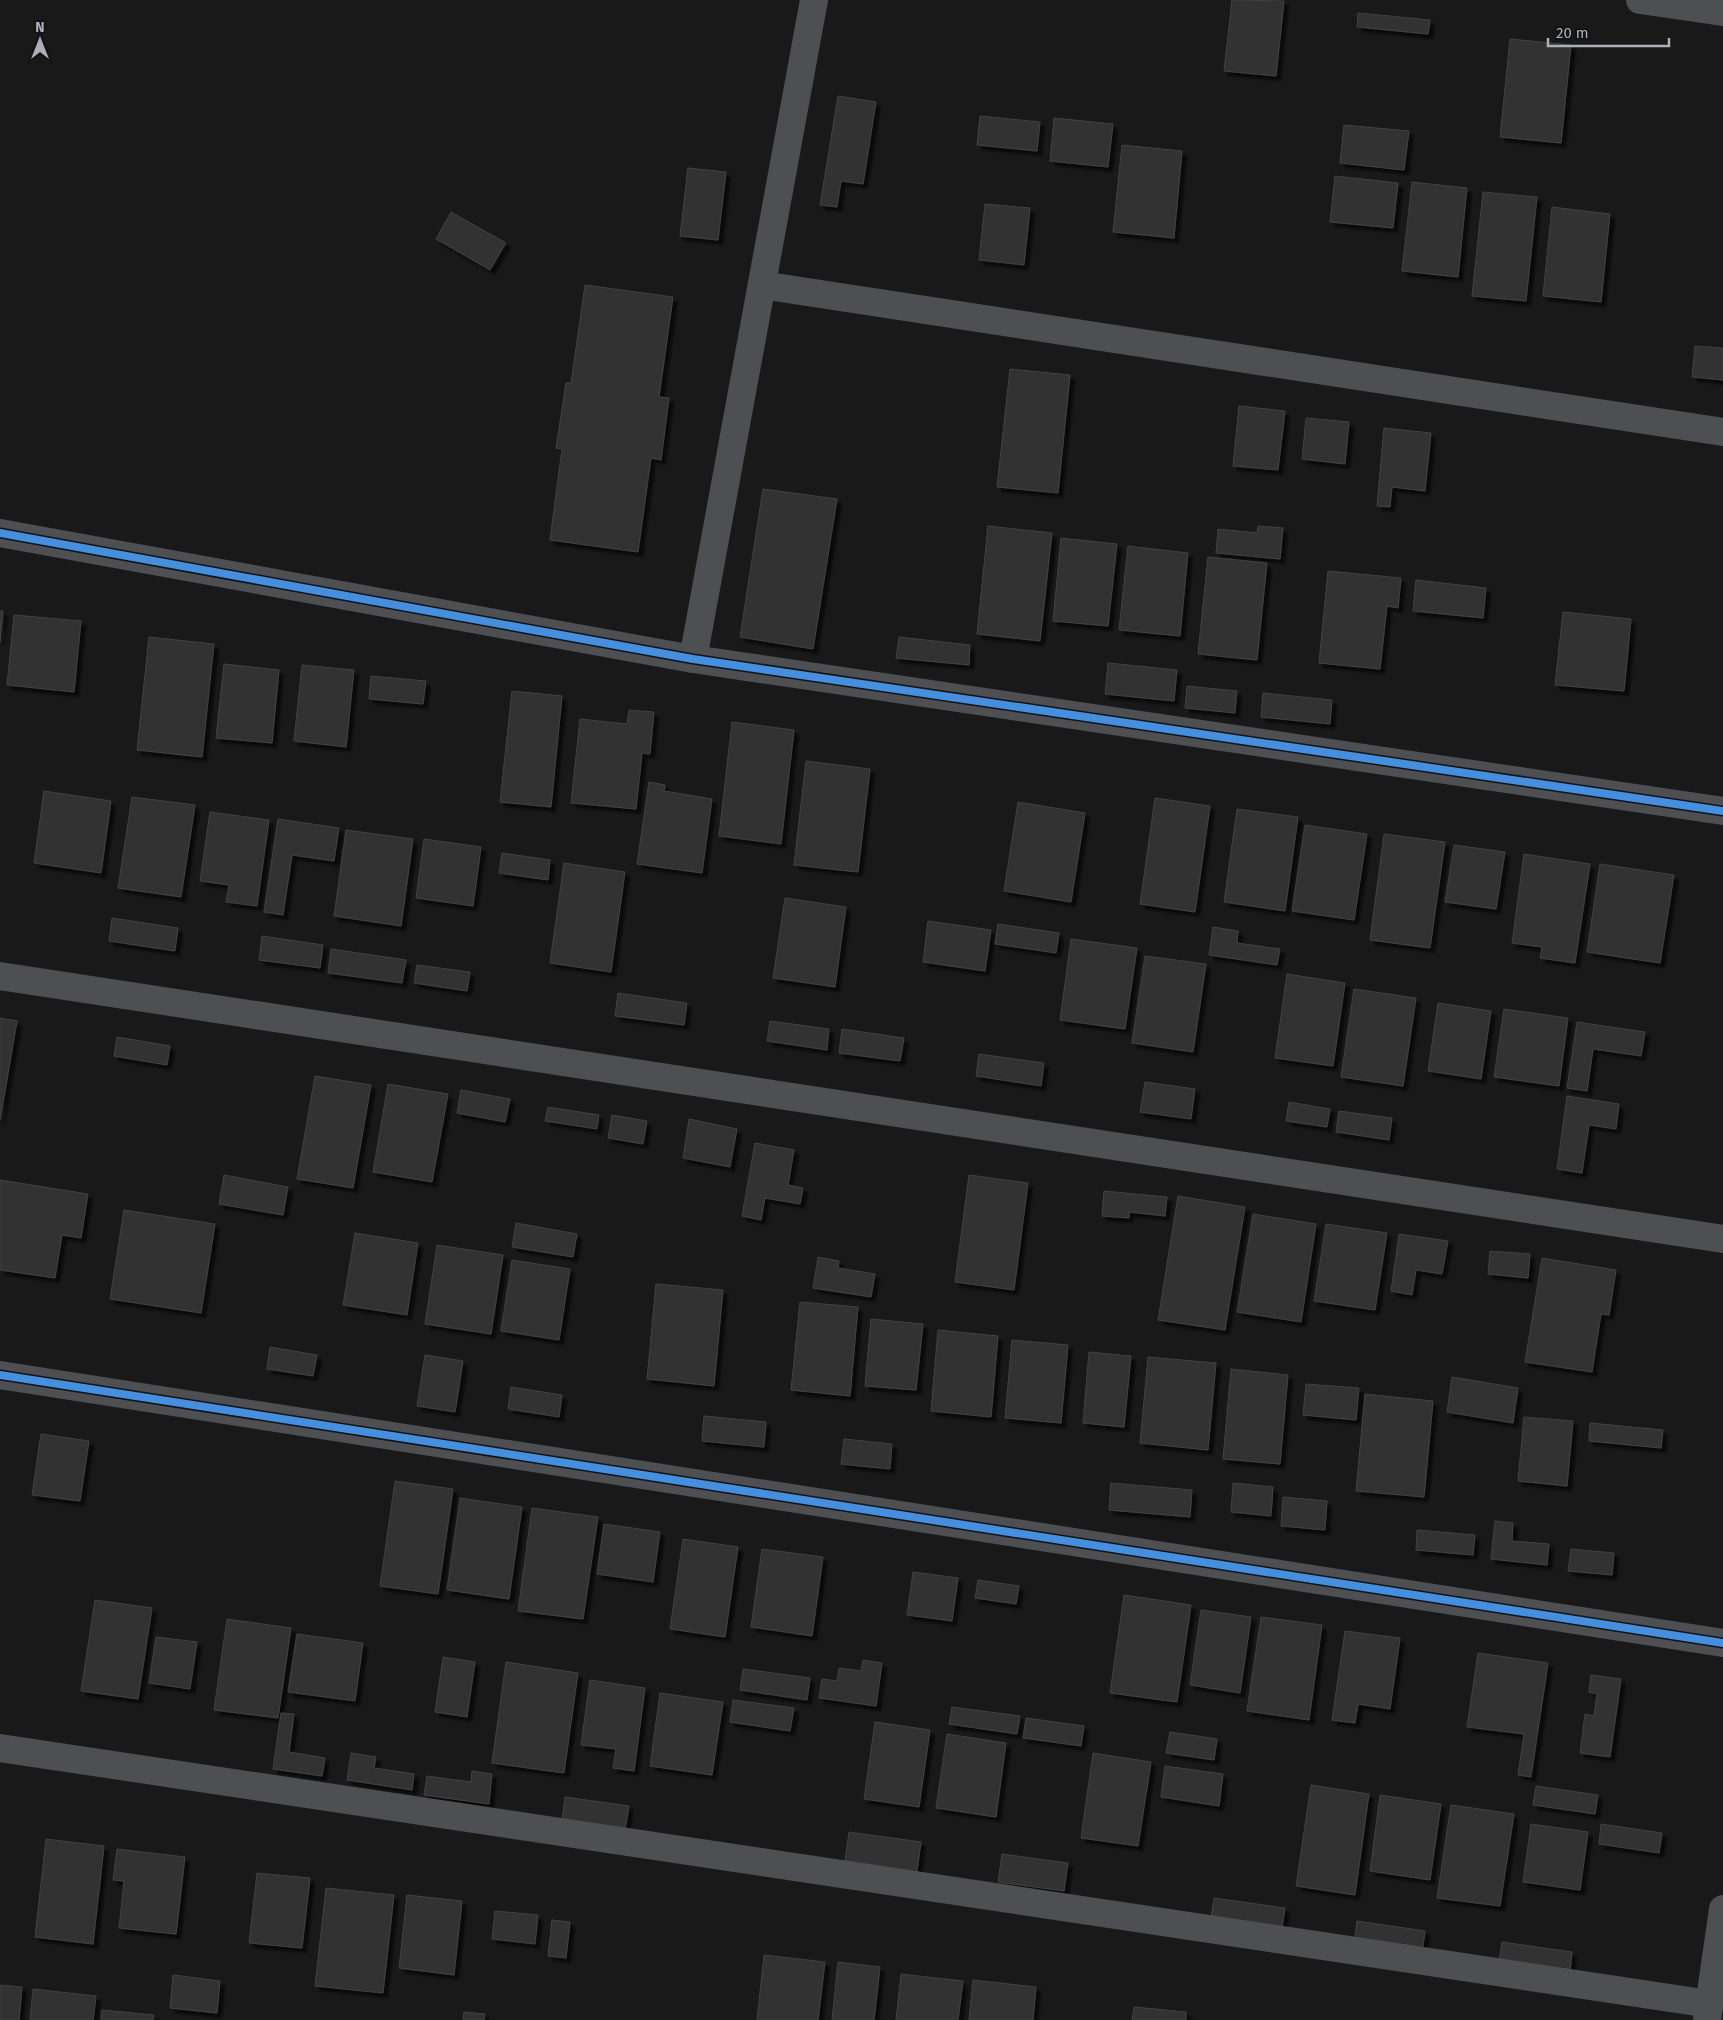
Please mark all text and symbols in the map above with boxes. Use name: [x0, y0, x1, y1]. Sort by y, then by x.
north arrow: [15, 15, 65, 65]
scale bar: [1548, 15, 1669, 47]
text: N: [35, 19, 45, 36]
text: 20 m: [1556, 24, 1589, 42]

